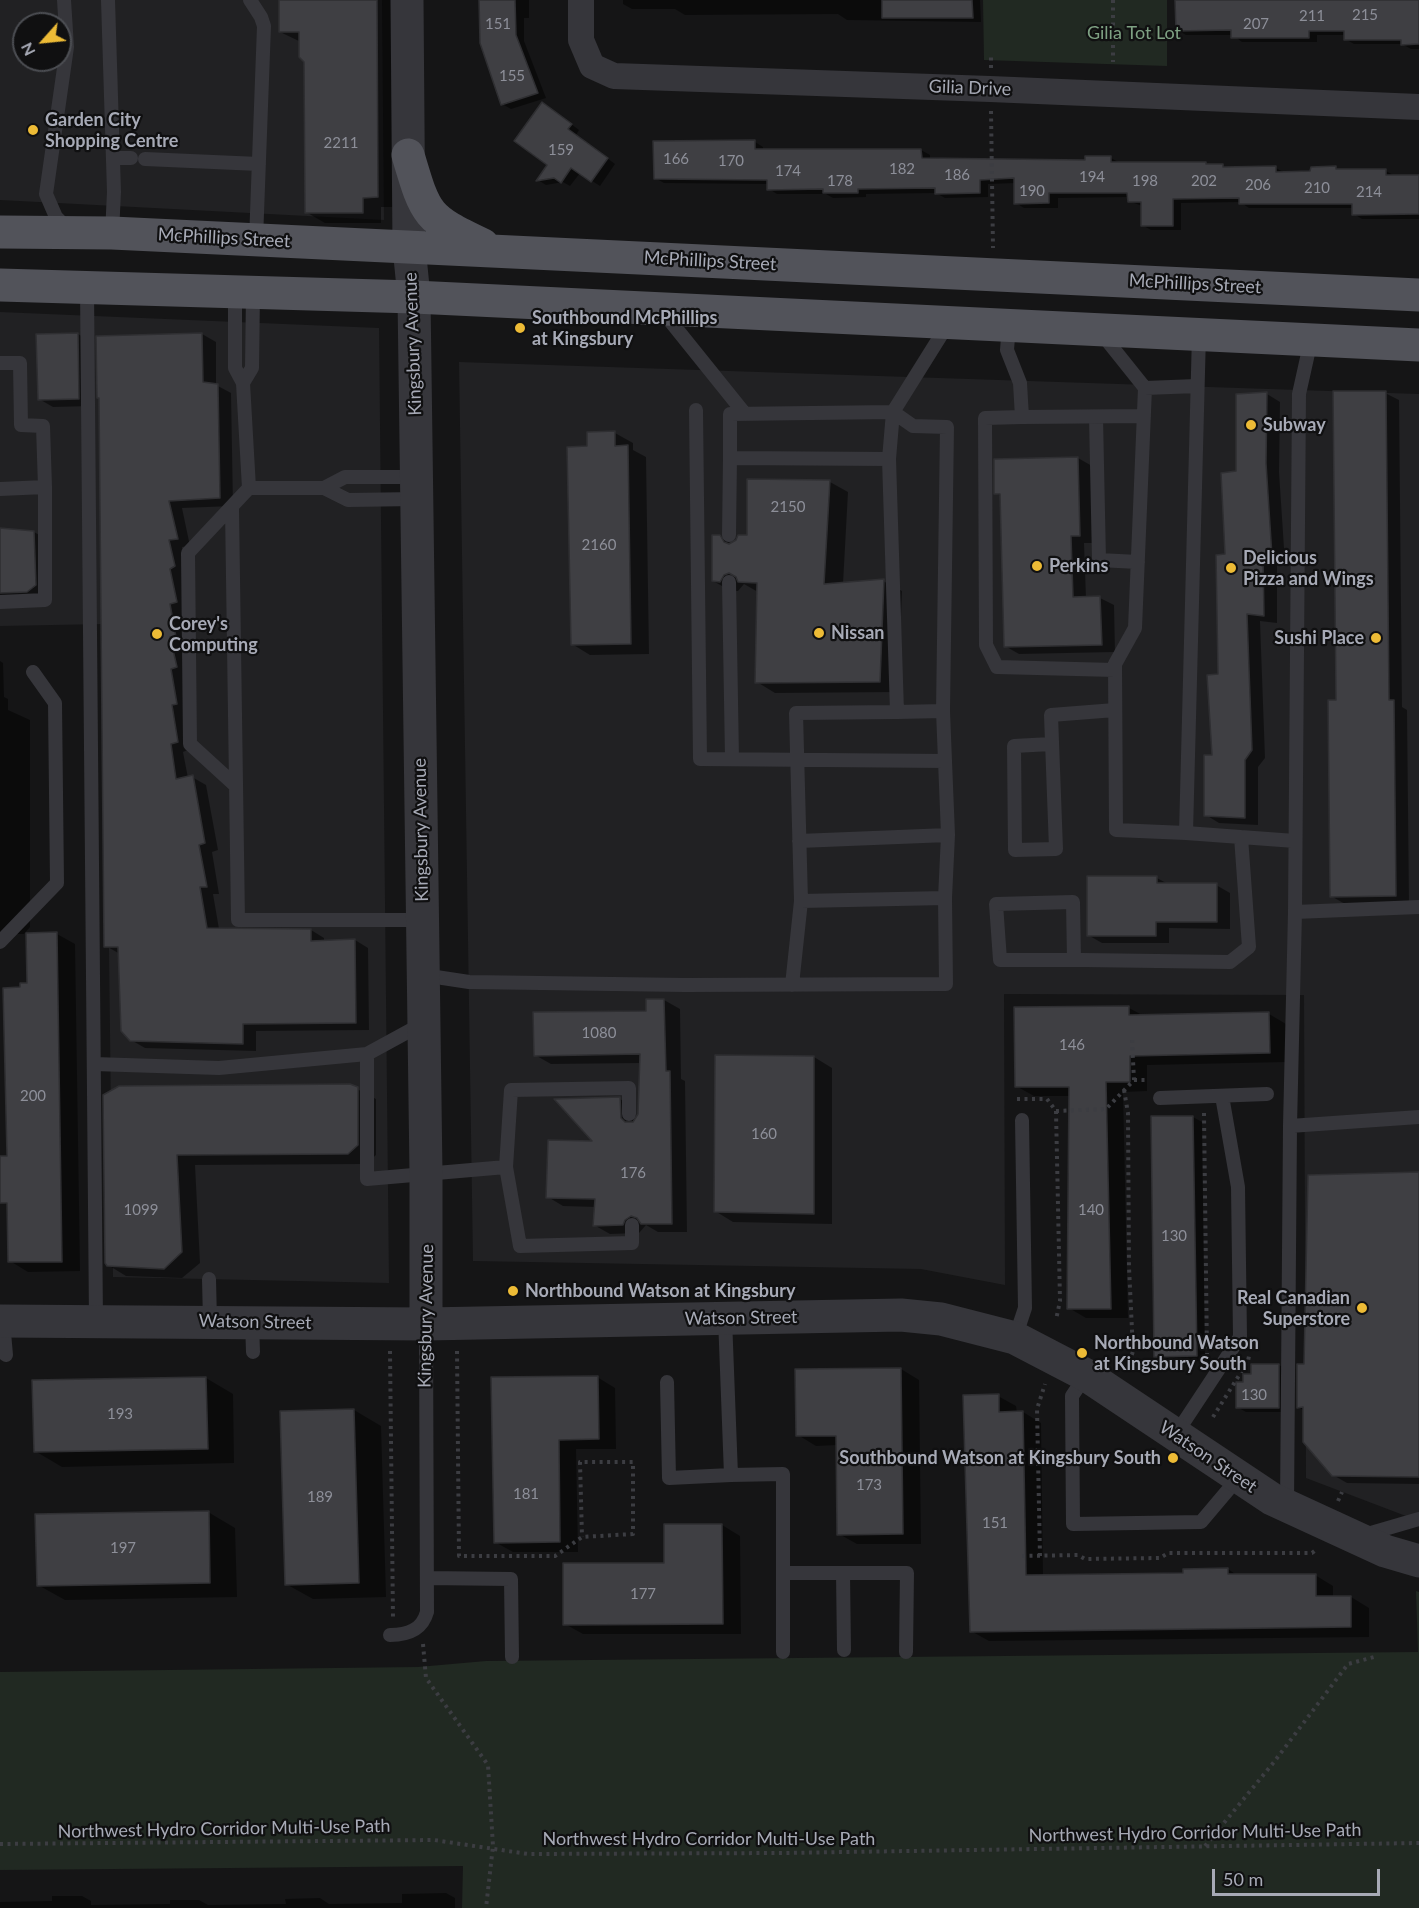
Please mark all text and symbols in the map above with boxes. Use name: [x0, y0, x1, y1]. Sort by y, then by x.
house number: 215: [1352, 6, 1378, 24]
house number: 211: [1299, 7, 1325, 25]
north arrow: [12, 12, 72, 72]
house number: 151: [485, 15, 511, 33]
house number: 207: [1243, 15, 1269, 33]
park label: Gilia Tot Lot: [1087, 22, 1181, 44]
text: N: [16, 40, 39, 59]
house number: 155: [499, 67, 525, 85]
street label: Gilia Drive: [928, 76, 1012, 100]
place label: Garden City Shopping Centre: [45, 109, 178, 152]
marker: Garden City Shopping Centre: [26, 123, 40, 137]
house number: 2211: [324, 134, 358, 152]
house number: 159: [548, 141, 574, 159]
house number: 166: [663, 150, 689, 168]
house number: 170: [718, 152, 744, 170]
house number: 182: [889, 160, 915, 178]
house number: 174: [775, 162, 801, 180]
house number: 186: [944, 166, 970, 184]
house number: 194: [1079, 168, 1105, 186]
house number: 178: [827, 172, 853, 190]
house number: 198: [1132, 172, 1158, 190]
house number: 202: [1191, 172, 1217, 190]
house number: 206: [1245, 176, 1271, 194]
house number: 210: [1304, 179, 1330, 197]
house number: 190: [1019, 182, 1045, 200]
house number: 214: [1356, 183, 1382, 201]
street label: McPhillips Street: [157, 224, 291, 252]
street label: McPhillips Street: [643, 247, 777, 275]
street label: McPhillips Street: [1128, 270, 1262, 298]
street label: Kingsbury Avenue: [400, 272, 426, 416]
place label: Southbound McPhillips at Kingsbury: [532, 307, 717, 350]
marker: Southbound McPhillips at Kingsbury: [513, 321, 527, 335]
place label: Subway: [1263, 414, 1326, 436]
marker: Subway: [1244, 418, 1258, 432]
house number: 2150: [771, 498, 805, 516]
house number: 2160: [582, 536, 616, 554]
place label: Delicious Pizza and Wings: [1243, 547, 1374, 590]
place label: Perkins: [1049, 555, 1108, 577]
marker: Perkins: [1030, 559, 1044, 573]
marker: Delicious Pizza and Wings: [1224, 561, 1238, 575]
place label: Corey's Computing: [169, 613, 258, 656]
place label: Nissan: [831, 622, 884, 644]
marker: Nissan: [812, 626, 826, 640]
marker: Corey's Computing: [150, 627, 164, 641]
place label: Sushi Place: [1274, 627, 1364, 649]
marker: Sushi Place: [1369, 631, 1383, 645]
street label: Kingsbury Avenue: [409, 758, 433, 902]
house number: 1080: [582, 1024, 616, 1042]
house number: 146: [1059, 1036, 1085, 1054]
house number: 200: [20, 1087, 46, 1105]
house number: 160: [751, 1125, 777, 1143]
house number: 176: [620, 1164, 646, 1182]
house number: 1099: [124, 1201, 158, 1219]
house number: 140: [1078, 1201, 1104, 1219]
house number: 130: [1161, 1227, 1187, 1245]
street label: Kingsbury Avenue: [414, 1244, 438, 1388]
place label: Northbound Watson at Kingsbury: [525, 1280, 795, 1302]
marker: Northbound Watson at Kingsbury: [506, 1284, 520, 1298]
place label: Real Canadian Superstore: [1237, 1287, 1350, 1330]
marker: Real Canadian Superstore: [1355, 1301, 1369, 1315]
street label: Watson Street: [684, 1306, 798, 1330]
street label: Watson Street: [198, 1310, 312, 1334]
place label: Northbound Watson at Kingsbury South: [1094, 1332, 1259, 1374]
marker: Northbound Watson at Kingsbury South: [1075, 1346, 1089, 1360]
house number: 130: [1241, 1386, 1267, 1404]
house number: 193: [107, 1405, 133, 1423]
street label: Watson Street: [1155, 1416, 1261, 1498]
place label: Southbound Watson at Kingsbury South: [839, 1447, 1161, 1469]
marker: Southbound Watson at Kingsbury South: [1166, 1451, 1180, 1465]
house number: 173: [856, 1476, 882, 1494]
house number: 181: [513, 1485, 539, 1503]
house number: 189: [307, 1488, 333, 1506]
house number: 151: [982, 1514, 1008, 1532]
house number: 197: [110, 1539, 136, 1557]
house number: 177: [630, 1585, 656, 1603]
street label: Northwest Hydro Corridor Multi-Use Path: [57, 1815, 391, 1843]
street label: Northwest Hydro Corridor Multi-Use Path: [1028, 1819, 1362, 1847]
street label: Northwest Hydro Corridor Multi-Use Path: [543, 1828, 875, 1850]
scale bar: [1215, 1857, 1383, 1895]
text: 50 m: [1223, 1868, 1263, 1890]

